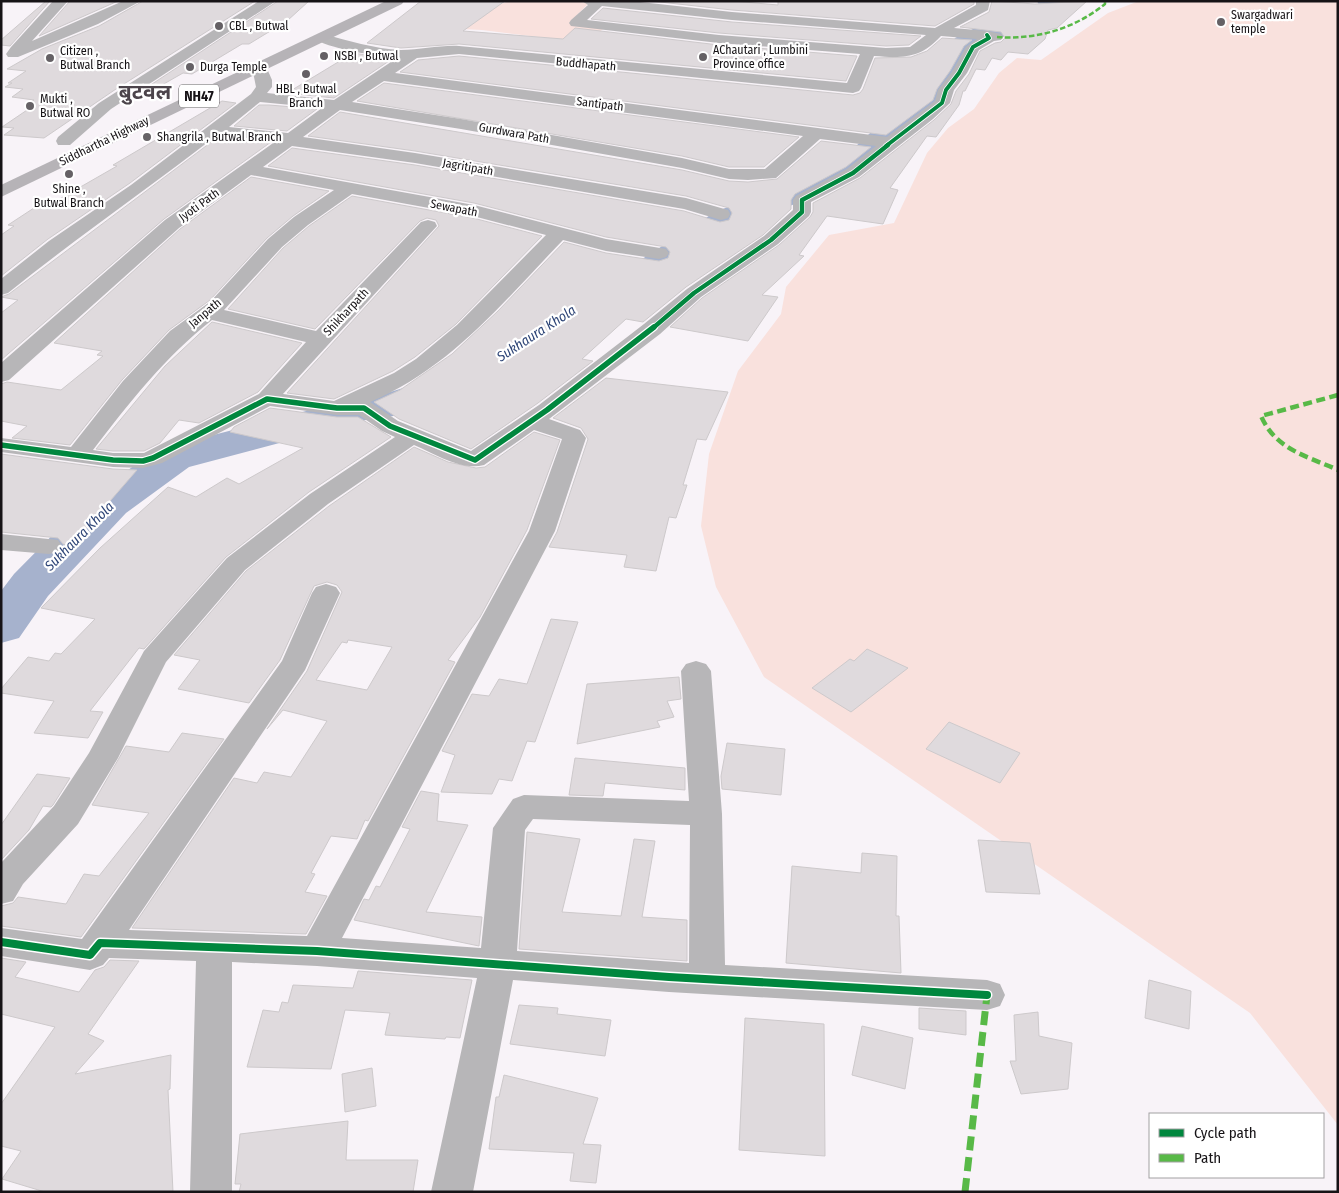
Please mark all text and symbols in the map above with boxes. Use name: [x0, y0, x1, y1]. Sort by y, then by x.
place label: Swargadwari temple: [1231, 8, 1293, 36]
marker: Swargadwari temple: [1215, 16, 1227, 28]
place label: CBL , Butwal: [229, 19, 289, 33]
marker: CBL , Butwal: [213, 20, 225, 32]
place label: AChautari , Lumbini Province office: [713, 43, 808, 71]
place label: Citizen , Butwal Branch: [60, 44, 130, 72]
place label: NSBI , Butwal: [334, 49, 399, 63]
marker: NSBI , Butwal: [318, 50, 330, 62]
marker: AChautari , Lumbini Province office: [697, 51, 709, 63]
marker: Citizen , Butwal Branch: [44, 52, 56, 64]
street label: Buddhapath: [555, 54, 617, 74]
place label: Durga Temple: [200, 60, 267, 74]
marker: Durga Temple: [184, 61, 196, 73]
marker: HBL , Butwal Branch: [300, 68, 312, 80]
district label: बुटवल: [119, 79, 172, 105]
place label: HBL , Butwal Branch: [276, 82, 336, 110]
road number: NH47: [179, 84, 219, 108]
place label: Mukti , Butwal RO: [40, 92, 90, 120]
street label: Santipath: [576, 94, 624, 114]
marker: Mukti , Butwal RO: [24, 100, 36, 112]
street label: Siddhartha Highway: [57, 113, 152, 169]
street label: Gurdwara Path: [478, 120, 550, 146]
place label: Shangrila , Butwal Branch: [157, 130, 282, 144]
marker: Shangrila , Butwal Branch: [141, 131, 153, 143]
street label: Jagritipath: [442, 156, 494, 178]
marker: Shine , Butwal Branch: [63, 168, 75, 180]
place label: Shine , Butwal Branch: [34, 182, 104, 210]
street label: Jyoti Path: [176, 186, 222, 224]
street label: Sewapath: [429, 197, 479, 219]
street label: Shikharpath: [321, 285, 371, 339]
street label: Janpath: [186, 295, 224, 331]
water label: Sukhaura Khola: [493, 302, 579, 366]
water label: Sukhaura Khola: [41, 498, 117, 575]
legend: [1149, 1113, 1324, 1178]
text: Cycle path: [1194, 1124, 1257, 1142]
text: Path: [1194, 1149, 1221, 1167]

